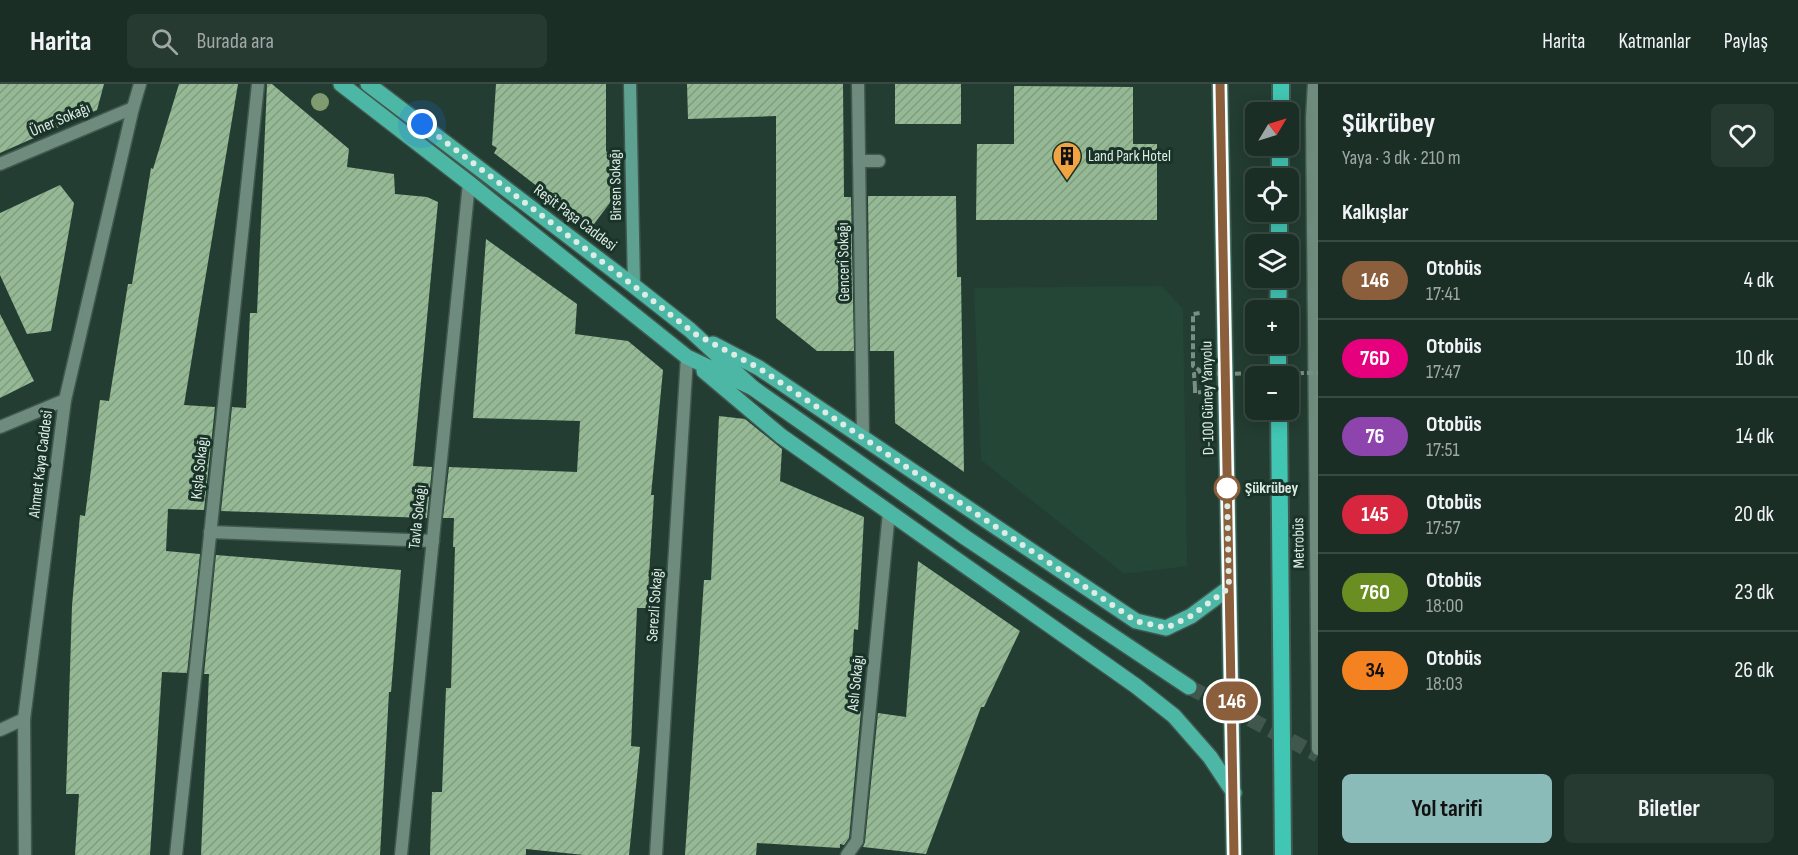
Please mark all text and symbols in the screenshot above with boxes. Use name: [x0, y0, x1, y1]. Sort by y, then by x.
search box: [127, 14, 547, 68]
text: Harita: [30, 25, 91, 58]
icon: search: [148, 25, 181, 58]
text: Burada ara: [196, 28, 274, 55]
text: Harita: [1542, 29, 1585, 54]
text: Katmanlar: [1618, 29, 1691, 54]
text: Paylaş: [1724, 29, 1768, 54]
street label: Üner Sokağı: [27, 99, 93, 141]
north arrow: [1245, 102, 1299, 156]
map controls: [1245, 102, 1299, 420]
button: heart: [1711, 104, 1774, 167]
text: Şükrübey: [1342, 107, 1435, 140]
your location: [407, 109, 437, 139]
building icon: Land Park Hotel: [1051, 140, 1083, 182]
text: Yaya · 3 dk · 210 m: [1342, 146, 1461, 170]
place label: Land Park Hotel: [1088, 147, 1171, 166]
street label: Birsen Sokağı: [606, 149, 626, 221]
button: locate: [1245, 168, 1299, 222]
street label: Reşit Paşa Caddesi: [530, 181, 620, 255]
text: Kalkışlar: [1342, 199, 1409, 226]
street label: Genceri Sokağı: [834, 222, 854, 302]
button: layers: [1245, 234, 1299, 288]
text: Otobüs: [1426, 255, 1482, 282]
text: 4 dk: [1744, 267, 1774, 294]
text: 146: [1361, 268, 1389, 293]
text: 17:41: [1426, 282, 1460, 306]
button: +: [1245, 300, 1299, 354]
text: Otobüs: [1426, 333, 1482, 360]
street label: D-100 Güney Yanyolu: [1198, 341, 1218, 455]
text: 10 dk: [1735, 345, 1774, 372]
text: 76D: [1360, 346, 1390, 371]
text: 17:47: [1426, 360, 1461, 384]
button: −: [1245, 366, 1299, 420]
street label: Ahmet Kaya Caddesi: [25, 409, 57, 520]
text: Otobüs: [1426, 411, 1482, 438]
text: 14 dk: [1736, 423, 1774, 450]
text: 76: [1365, 424, 1385, 449]
street label: Kışla Sokağı: [187, 436, 213, 500]
text: 17:51: [1426, 438, 1460, 462]
marker: Şükrübey: [1214, 475, 1240, 501]
place label: Şükrübey: [1245, 479, 1299, 498]
street label: Tavla Sokağı: [405, 484, 431, 550]
text: Otobüs: [1426, 489, 1482, 516]
text: 20 dk: [1734, 501, 1774, 528]
text: 145: [1361, 502, 1389, 527]
text: 17:57: [1426, 516, 1461, 540]
street label: Metrobüs: [1289, 517, 1309, 569]
text: Otobüs: [1426, 567, 1482, 594]
street label: Serezli Sokağı: [643, 568, 667, 642]
text: 23 dk: [1735, 579, 1774, 606]
text: 76O: [1360, 580, 1390, 605]
text: 18:00: [1426, 594, 1463, 618]
text: Otobüs: [1426, 645, 1482, 672]
street label: Aslı Sokağı: [844, 654, 868, 713]
text: 26 dk: [1734, 657, 1774, 684]
text: 34: [1365, 658, 1385, 683]
text: 18:03: [1426, 672, 1463, 696]
line badge: 146: [1198, 682, 1266, 720]
text: 146: [1218, 689, 1246, 714]
button: Yol tarifi: [1342, 774, 1552, 843]
button: Biletler: [1564, 774, 1774, 843]

